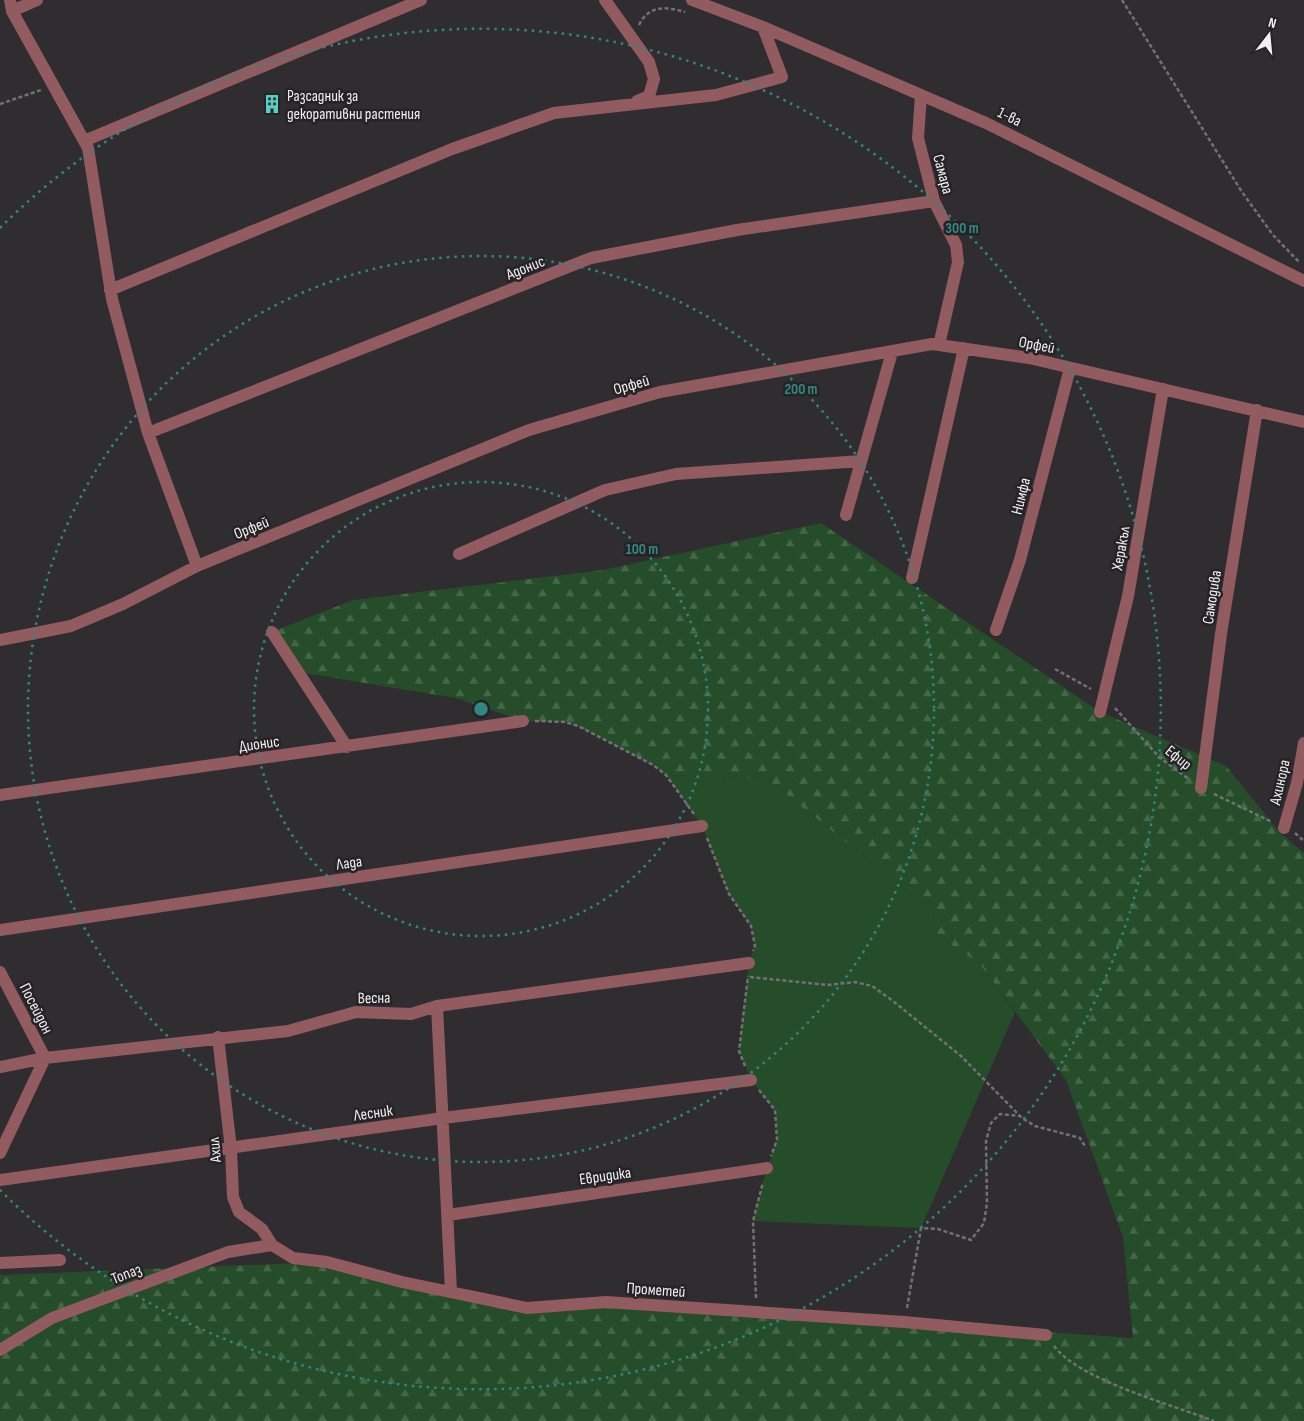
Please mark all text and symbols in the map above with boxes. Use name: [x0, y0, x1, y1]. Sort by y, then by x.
north arrow: [1244, 10, 1294, 60]
text: N: [1267, 14, 1278, 32]
place label: Разсадник за декоративни растения: [287, 87, 420, 124]
building icon: Разсадник за декоративни растения: [261, 93, 283, 115]
street label: 1-ва: [994, 103, 1024, 131]
street label: Самара: [928, 152, 957, 196]
text: 300 m: [945, 219, 979, 238]
street label: Адонис: [502, 252, 548, 285]
street label: Орфей: [1017, 333, 1056, 358]
street label: Орфей: [611, 371, 651, 400]
text: 200 m: [784, 380, 818, 399]
street label: Нимфа: [1008, 476, 1035, 517]
street label: Орфей: [231, 513, 272, 544]
street label: Херакъл: [1108, 524, 1135, 573]
text: 100 m: [626, 540, 658, 559]
street label: Самодива: [1199, 569, 1226, 626]
centre of rings: [472, 700, 490, 718]
street label: Дионис: [238, 732, 281, 757]
street label: Ефир: [1161, 742, 1195, 775]
street label: Ахинора: [1266, 758, 1295, 808]
street label: Лада: [334, 852, 363, 875]
street label: Посейдон: [15, 980, 56, 1037]
street label: Весна: [358, 989, 391, 1008]
street label: Лесник: [352, 1101, 395, 1126]
street label: Ахил: [205, 1136, 226, 1164]
street label: Евридика: [578, 1163, 632, 1190]
street label: Топаз: [109, 1260, 145, 1289]
street label: Прометей: [626, 1279, 686, 1302]

